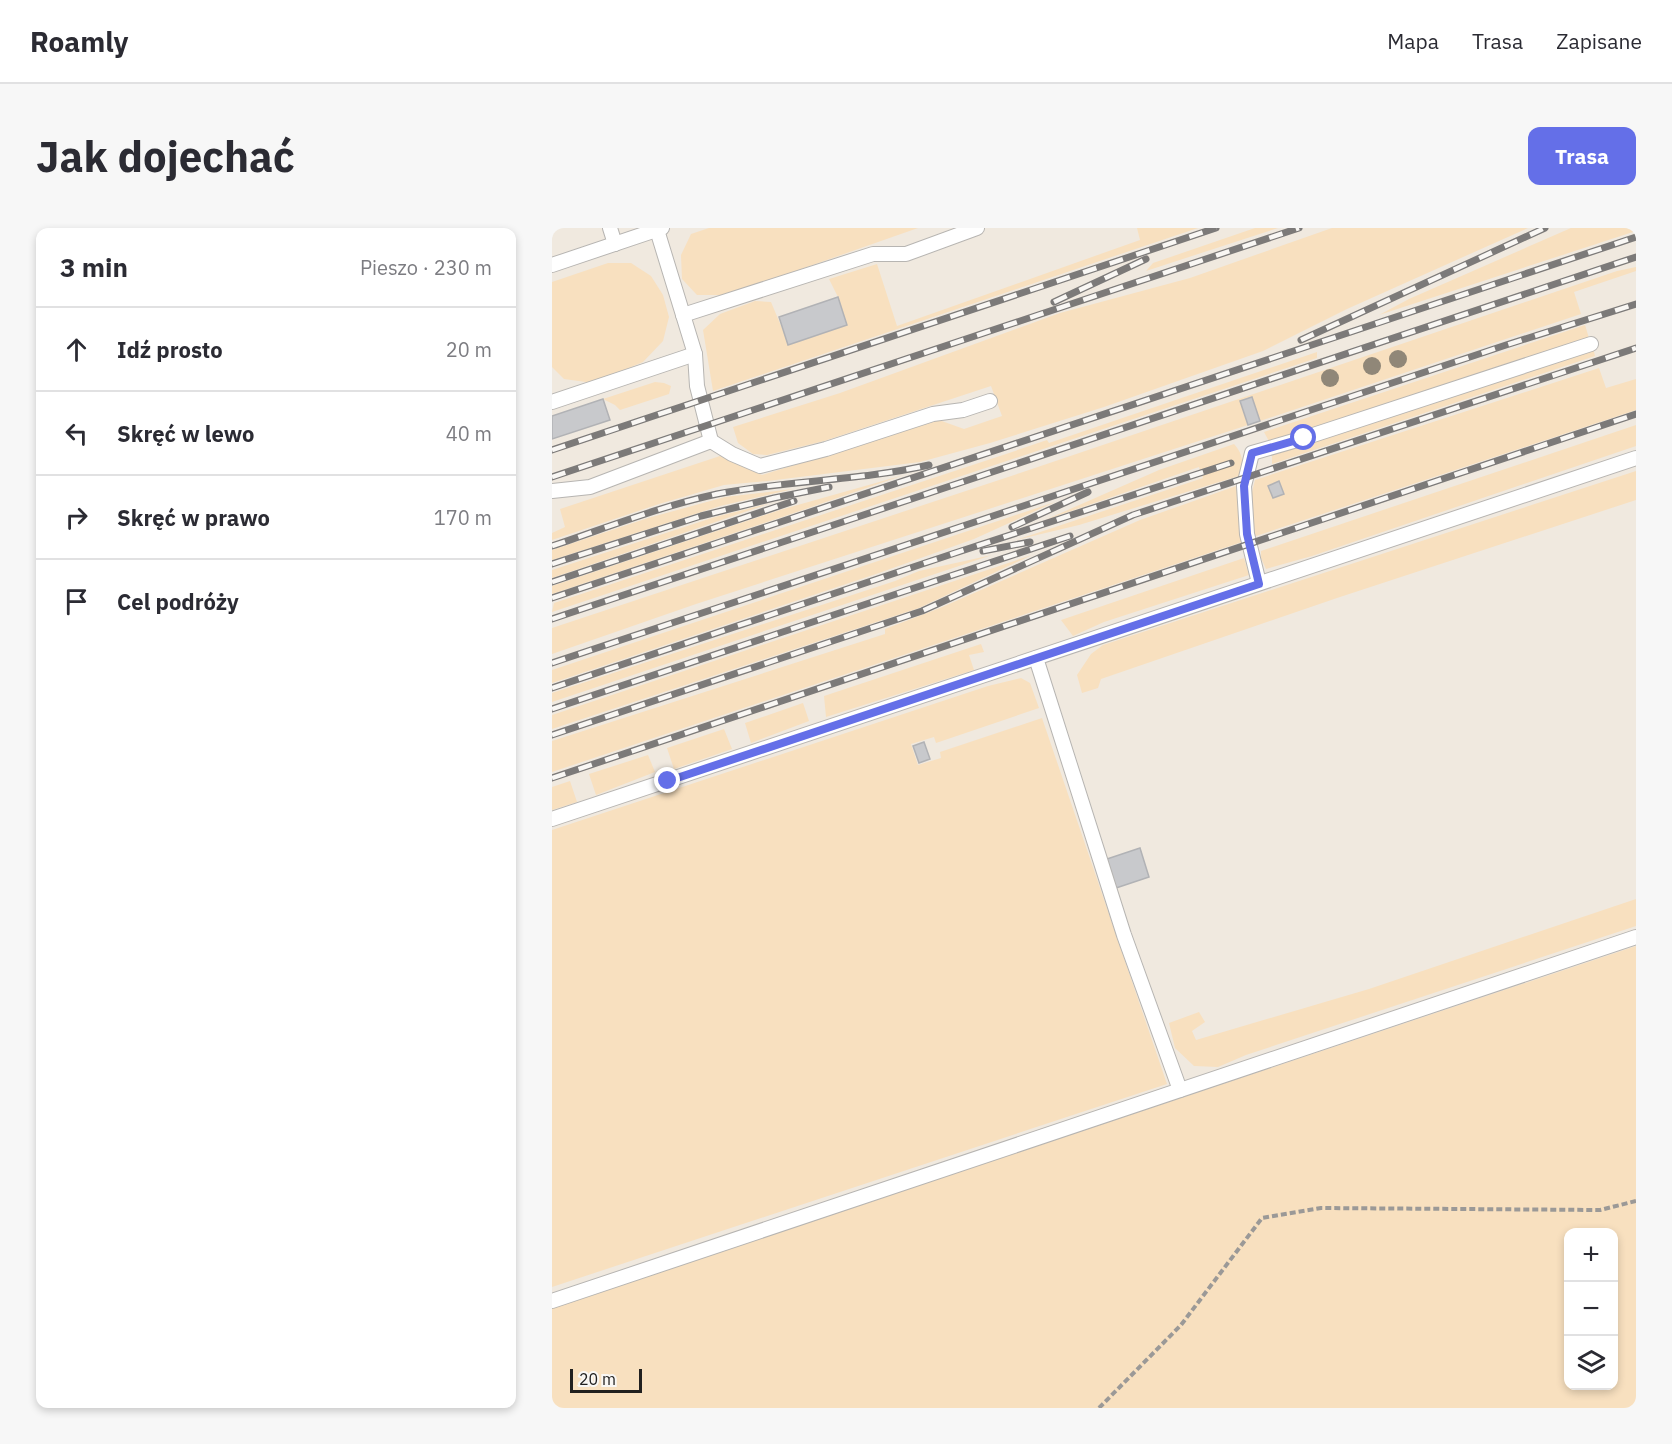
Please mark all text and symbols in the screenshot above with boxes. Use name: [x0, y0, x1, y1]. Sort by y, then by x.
text: Roamly: [30, 23, 128, 60]
text: Mapa: [1387, 27, 1439, 55]
text: Trasa: [1472, 27, 1523, 55]
text: Zapisane: [1556, 27, 1642, 55]
button: Trasa: [1528, 127, 1636, 185]
text: Jak dojechać: [36, 129, 295, 184]
text: 3 min: [60, 250, 128, 284]
text: Pieszo · 230 m: [360, 254, 492, 281]
icon: ahead: [60, 333, 93, 366]
text: Idź prosto: [117, 335, 223, 364]
text: 20 m: [446, 336, 492, 363]
icon: left: [60, 417, 93, 450]
text: Skręć w lewo: [117, 419, 254, 448]
text: 40 m: [446, 420, 492, 447]
route start: [1290, 424, 1316, 450]
icon: right: [60, 501, 93, 534]
text: Skręć w prawo: [117, 503, 270, 532]
text: 170 m: [434, 504, 492, 531]
icon: arrive: [60, 585, 93, 618]
text: Cel podróży: [117, 587, 239, 616]
route end: [654, 767, 680, 793]
map controls: [1564, 1228, 1618, 1390]
button: +: [1564, 1228, 1618, 1282]
button: −: [1564, 1282, 1618, 1336]
button: layers: [1564, 1336, 1618, 1390]
scale bar: [570, 1366, 642, 1394]
text: 20 m: [579, 1369, 616, 1389]

